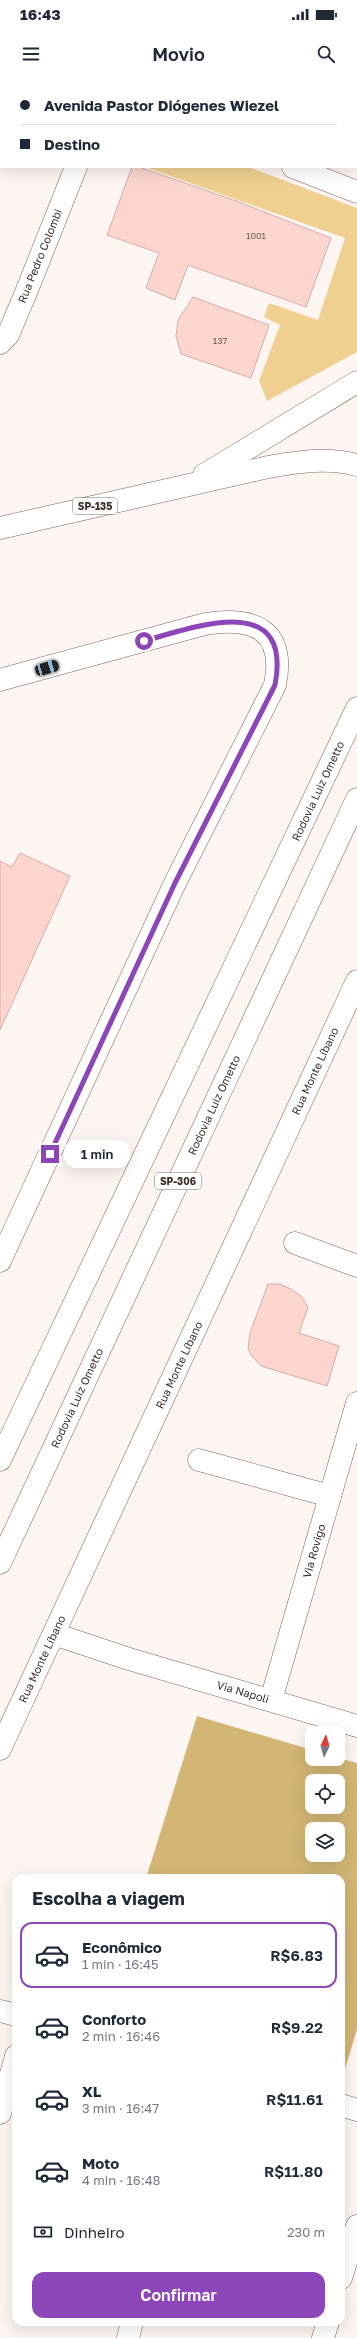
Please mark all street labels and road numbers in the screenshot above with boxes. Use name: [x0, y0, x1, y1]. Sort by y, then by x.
street label: Rua Pedro Colombi: [15, 207, 64, 305]
road number: SP-135: [73, 498, 117, 514]
street label: Rodovia Luiz Ometto: [289, 738, 347, 843]
street label: Rua Monte Líbano: [289, 1025, 341, 1117]
street label: Rodovia Luiz Ometto: [185, 1052, 243, 1157]
road number: SP-306: [155, 1173, 201, 1189]
street label: Rua Monte Líbano: [153, 1319, 205, 1411]
street label: Rodovia Luiz Ometto: [48, 1345, 106, 1450]
street label: Via Rovigo: [300, 1522, 328, 1579]
street label: Rua Monte Líbano: [16, 1613, 68, 1705]
street label: Via Napoli: [216, 1678, 271, 1705]

